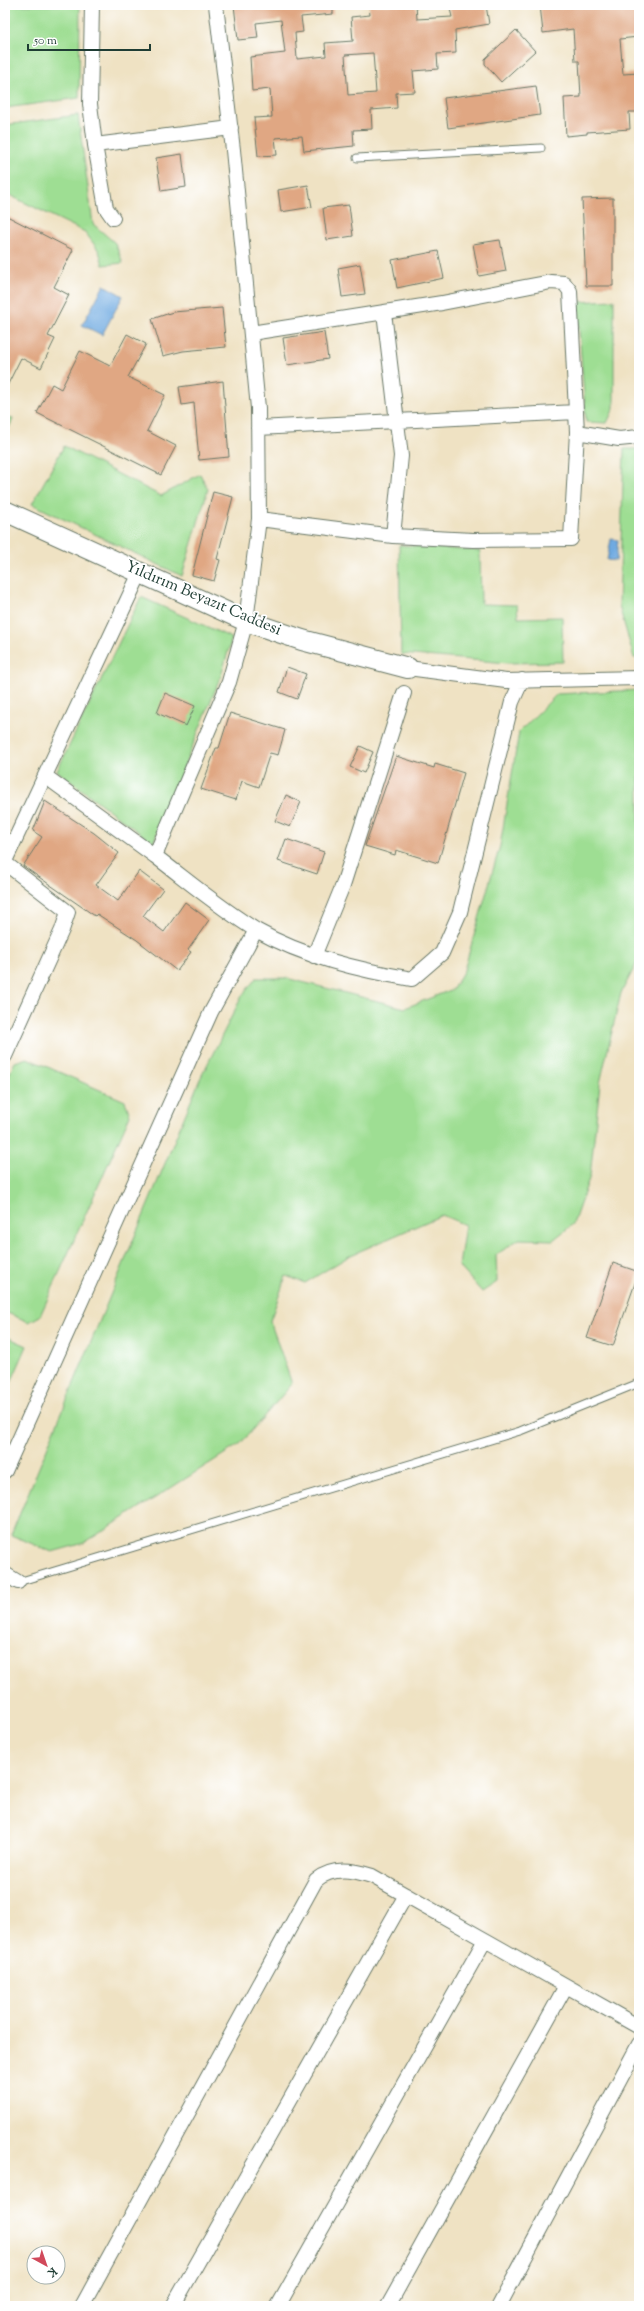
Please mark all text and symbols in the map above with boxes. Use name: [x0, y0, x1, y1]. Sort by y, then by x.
scale bar: [28, 26, 150, 52]
text: 50 m: [33, 32, 57, 50]
street label: Yıldırım Beyazıt Caddesi: [121, 556, 285, 643]
north arrow: [26, 2245, 66, 2285]
text: K: [44, 2263, 61, 2281]

